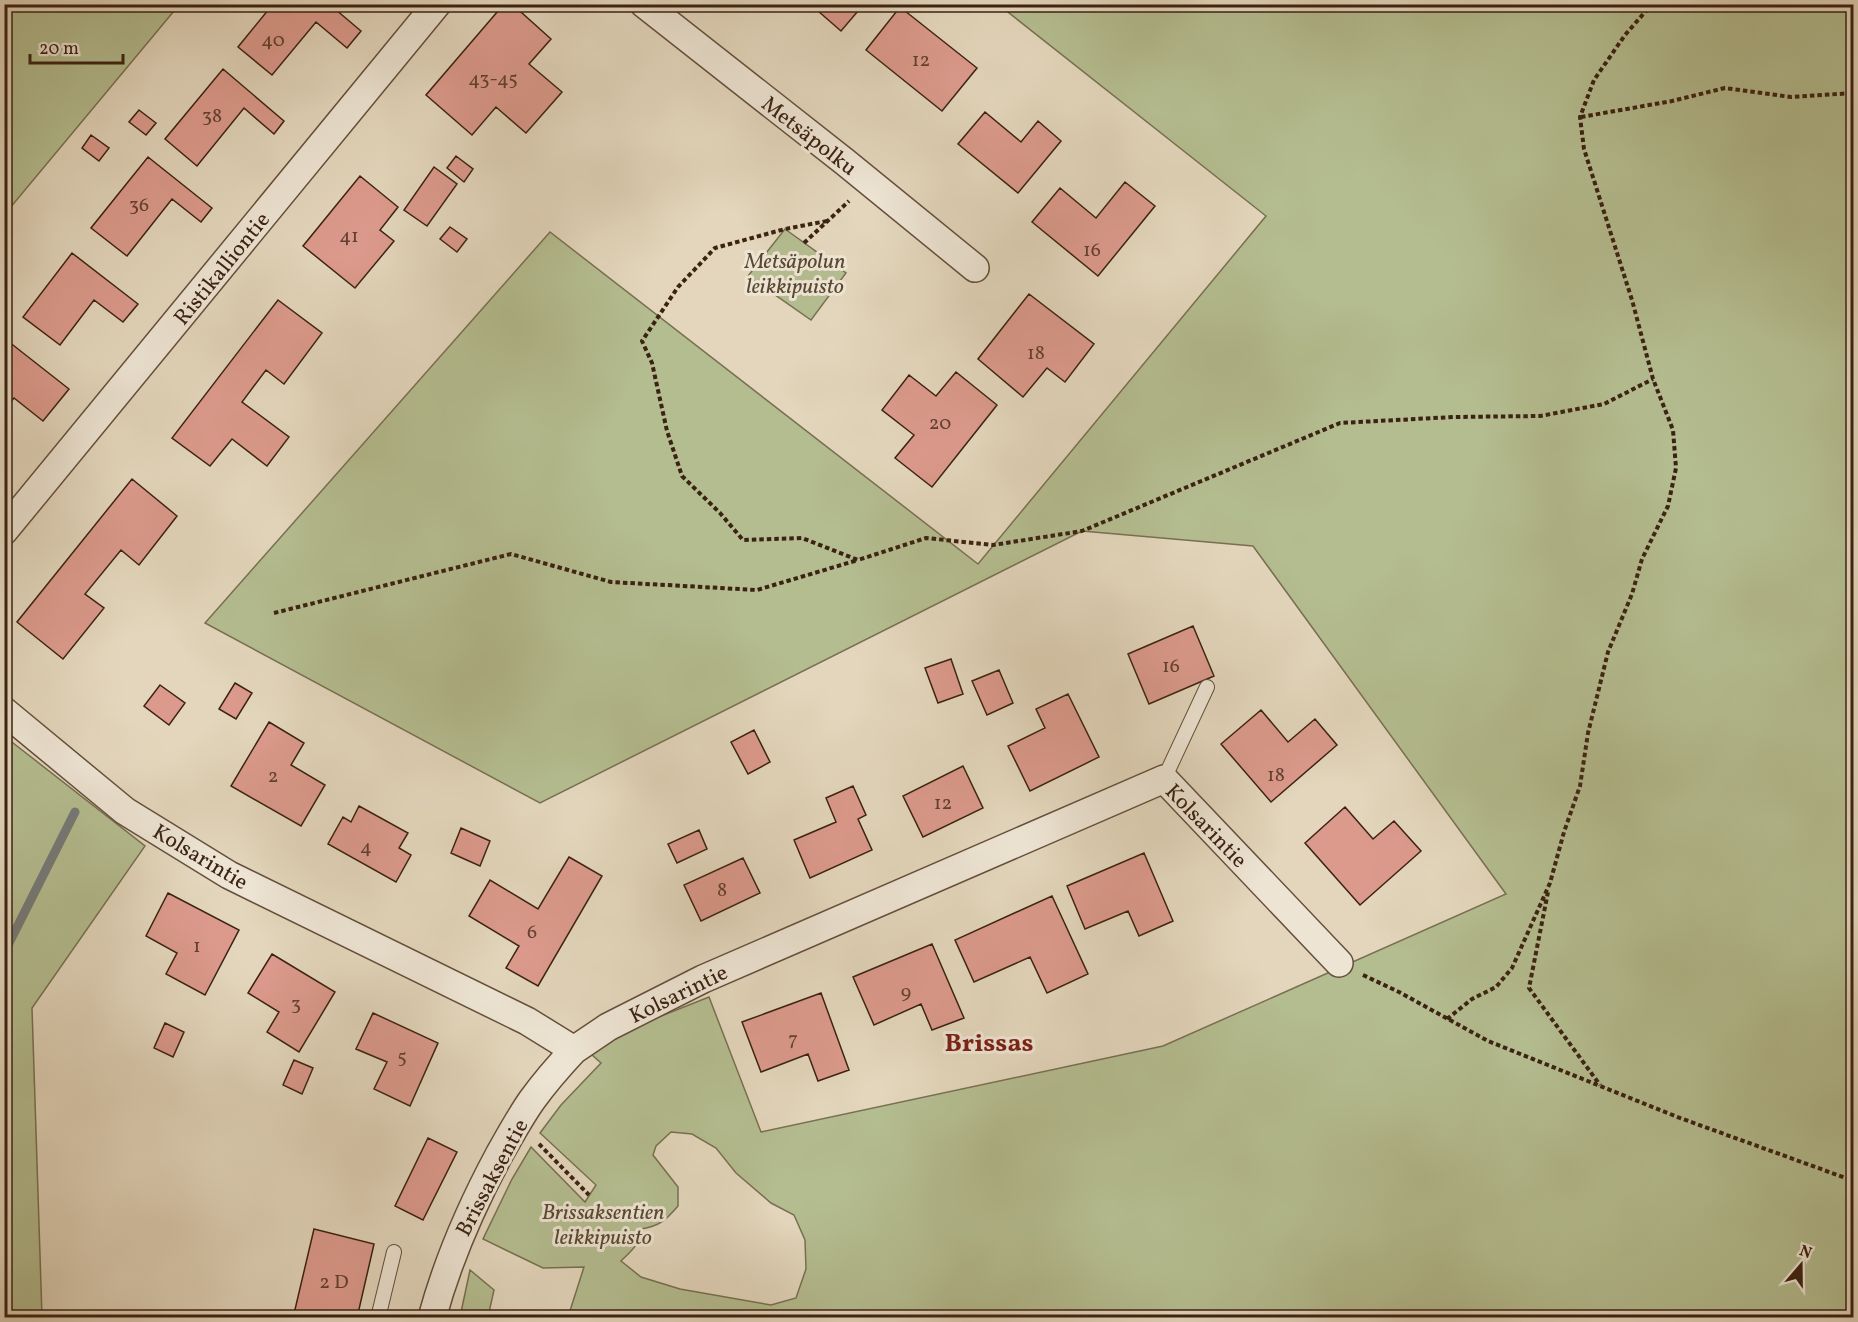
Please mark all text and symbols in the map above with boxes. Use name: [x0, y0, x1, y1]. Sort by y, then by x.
scale bar: [30, 27, 123, 65]
house number: 40: [261, 27, 285, 55]
text: 20 m: [39, 37, 79, 62]
house number: 12: [912, 47, 930, 75]
house number: 43-45: [468, 66, 518, 94]
street label: Metsäpolku: [754, 90, 863, 184]
house number: 38: [202, 103, 222, 131]
house number: 36: [129, 192, 149, 220]
street label: Ristikalliontie: [168, 206, 278, 333]
house number: 41: [339, 223, 359, 251]
house number: 16: [1083, 237, 1101, 265]
park label: Metsäpolun leikkipuisto: [744, 247, 845, 303]
house number: 18: [1027, 340, 1045, 368]
house number: 20: [929, 410, 951, 438]
house number: 16: [1162, 653, 1180, 681]
house number: 18: [1267, 762, 1285, 790]
house number: 2: [268, 763, 278, 791]
street label: Kolsarintie: [1157, 778, 1253, 876]
house number: 12: [934, 790, 952, 818]
street label: Kolsarintie: [146, 818, 253, 899]
house number: 4: [360, 834, 372, 862]
house number: 8: [717, 877, 727, 905]
house number: 6: [527, 919, 537, 947]
house number: 1: [193, 933, 201, 961]
street label: Kolsarintie: [625, 958, 734, 1032]
house number: 9: [901, 979, 911, 1007]
house number: 3: [291, 991, 301, 1019]
house number: 7: [788, 1026, 798, 1054]
district label: Brissas: [944, 1026, 1034, 1062]
house number: 5: [397, 1044, 407, 1072]
street label: Brissaksentie: [449, 1114, 537, 1242]
park label: Brissaksentien leikkipuisto: [542, 1198, 664, 1254]
north arrow: [1771, 1235, 1831, 1295]
text: N: [1796, 1240, 1815, 1265]
house number: 2 D: [319, 1269, 349, 1297]

